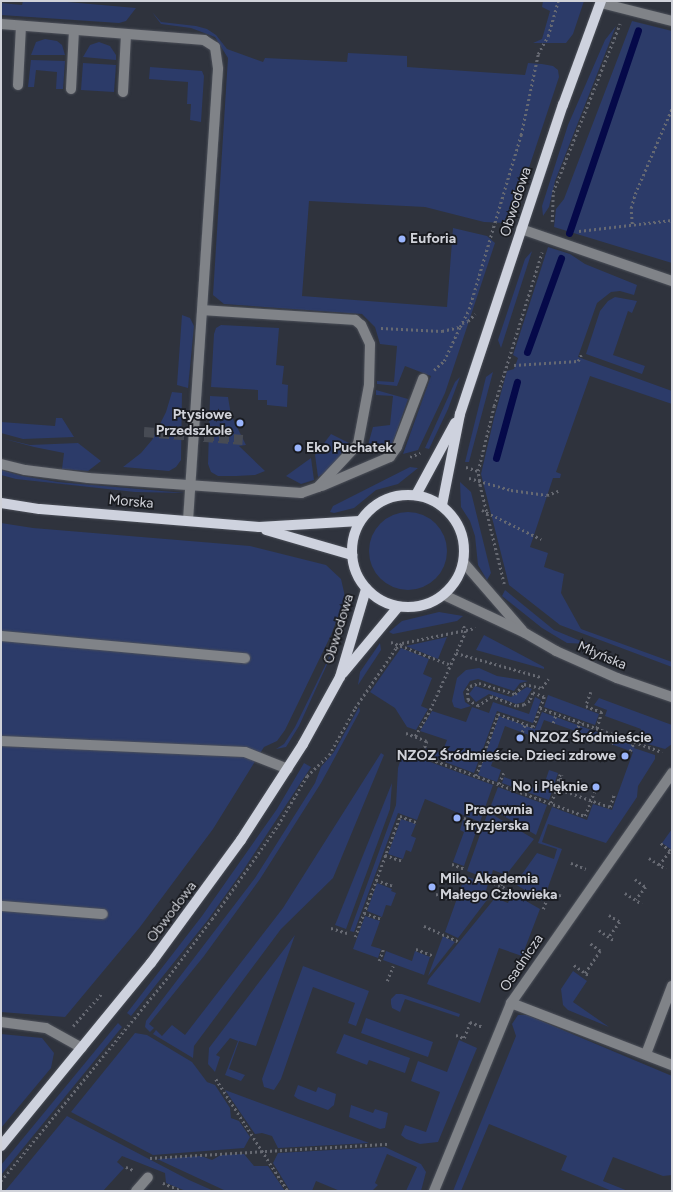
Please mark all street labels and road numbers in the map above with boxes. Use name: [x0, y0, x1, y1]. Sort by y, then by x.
street label: Obwodowa: [497, 165, 535, 239]
street label: Morska: [108, 492, 154, 512]
street label: Obwodowa: [320, 592, 358, 666]
street label: Młyńska: [575, 638, 629, 674]
street label: Obwodowa: [144, 878, 200, 946]
street label: Osadnicza: [497, 931, 547, 995]

